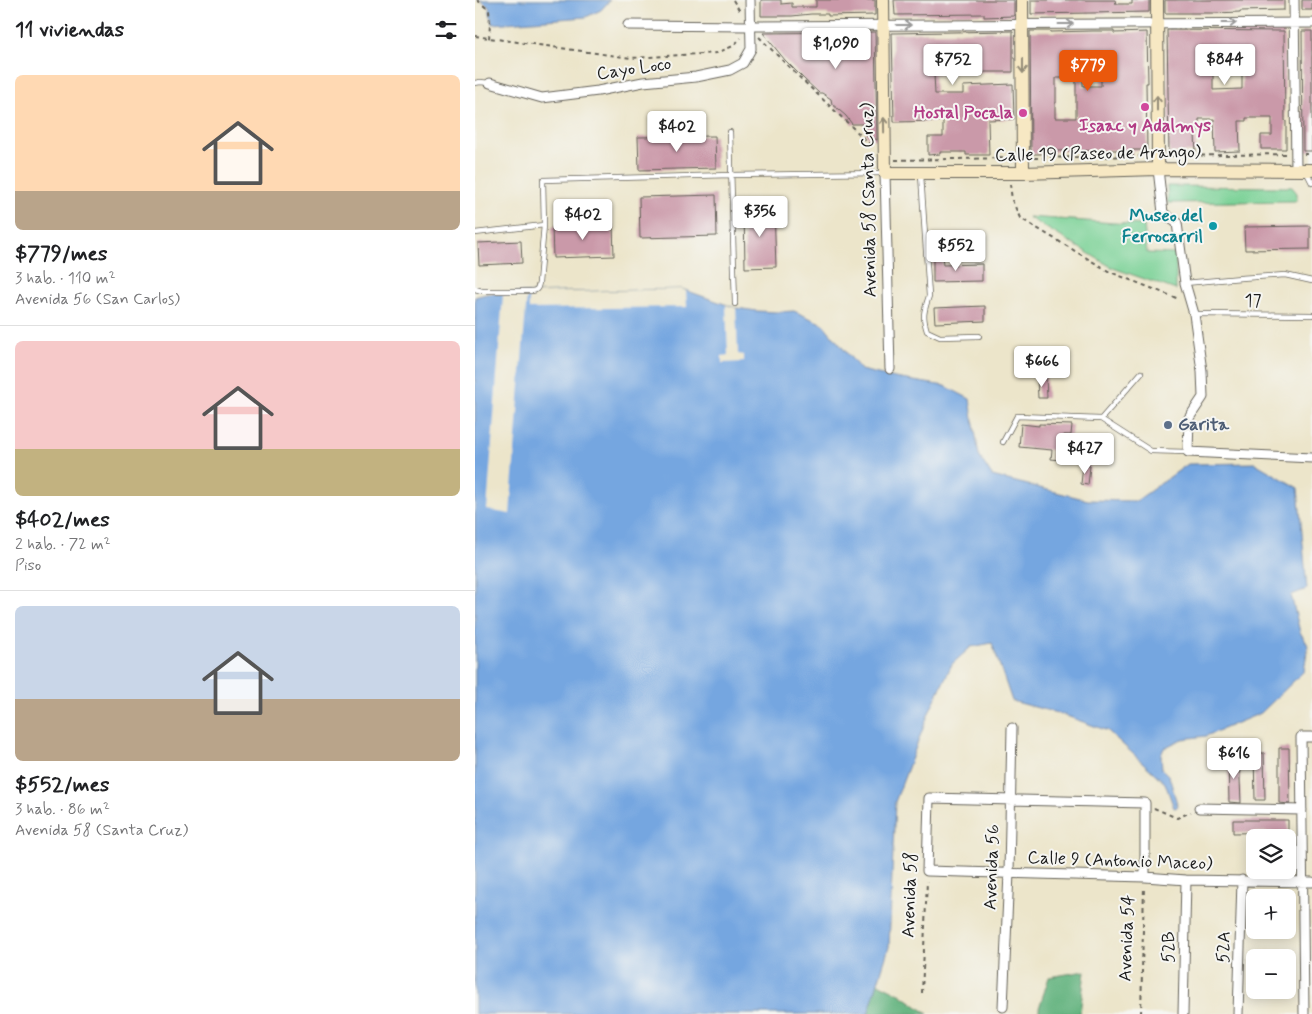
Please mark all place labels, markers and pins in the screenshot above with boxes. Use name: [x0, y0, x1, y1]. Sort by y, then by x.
pin: $1,090: [795, 28, 877, 70]
pin: $752: [923, 44, 983, 86]
pin: $844: [1195, 44, 1255, 86]
pin: $779: [1058, 49, 1118, 92]
place label: Hostal Pocala: [914, 101, 1013, 125]
marker: Isaac y Adalmys: [1139, 101, 1151, 113]
marker: Hostal Pocala: [1017, 107, 1029, 119]
pin: $402: [647, 110, 707, 153]
place label: Isaac y Adalmys: [1079, 114, 1211, 138]
pin: $356: [730, 196, 790, 238]
pin: $402: [553, 198, 613, 241]
place label: Museo del Ferrocarril: [1122, 204, 1204, 249]
marker: Museo del Ferrocarril: [1207, 220, 1219, 232]
pin: $552: [926, 230, 986, 272]
pin: $666: [1012, 346, 1072, 388]
place label: Garita: [1178, 413, 1230, 437]
marker: Garita: [1162, 419, 1174, 431]
pin: $427: [1055, 432, 1115, 475]
pin: $616: [1204, 738, 1264, 780]

